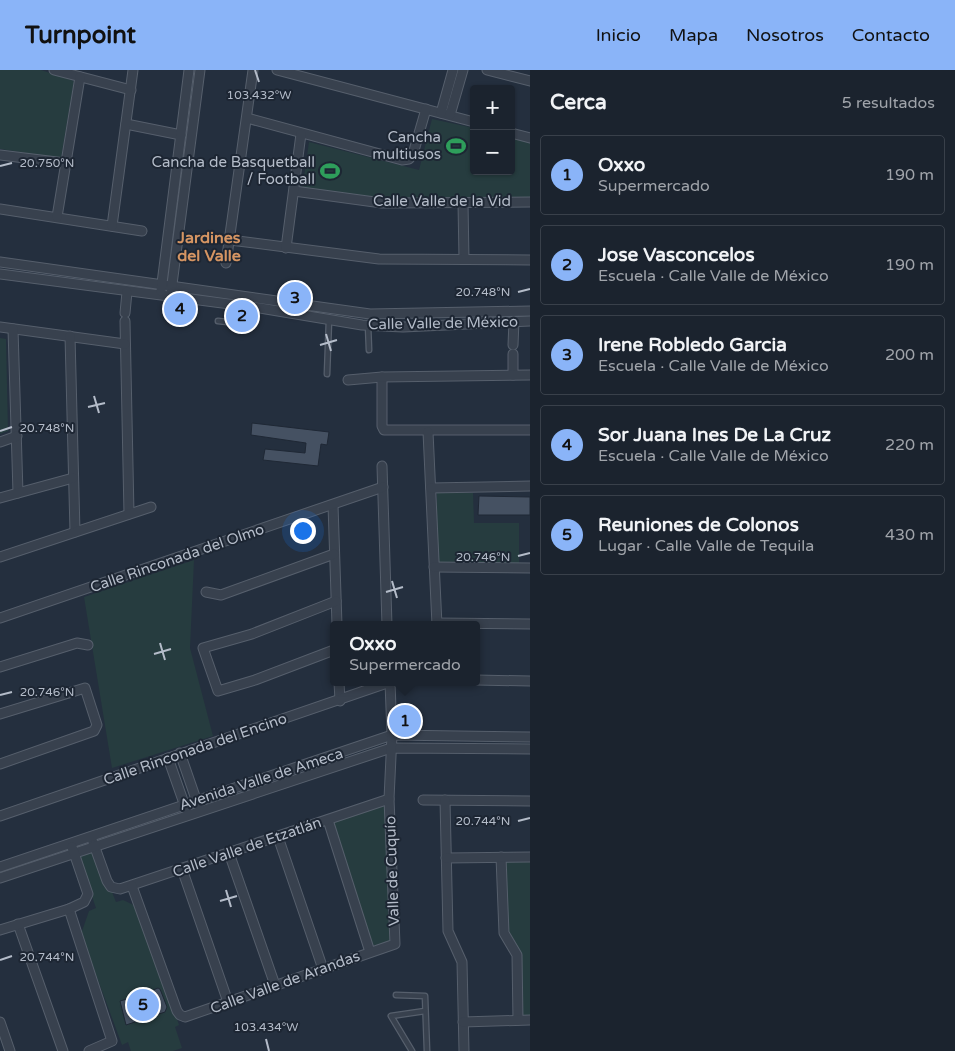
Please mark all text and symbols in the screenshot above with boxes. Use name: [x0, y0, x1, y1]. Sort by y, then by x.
text: Turnpoint: [25, 21, 136, 50]
text: Inicio: [596, 24, 641, 46]
text: Mapa: [669, 24, 718, 46]
text: Nosotros: [746, 24, 824, 46]
text: Contacto: [852, 24, 930, 46]
map controls: [470, 85, 515, 175]
button: +: [470, 85, 515, 130]
text: 103.432°W: [227, 88, 291, 102]
text: Cerca: [550, 90, 607, 115]
text: 5 resultados: [842, 93, 935, 113]
place label: Cancha multiusos: [372, 128, 441, 163]
button: −: [470, 130, 515, 175]
sports icon: Cancha multiusos: [445, 135, 467, 157]
place label: Cancha de Basquetball / Football: [151, 153, 315, 188]
text: Oxxo: [598, 154, 645, 176]
text: 20.750°N: [20, 156, 74, 170]
sports icon: Cancha de Basquetball / Football: [319, 160, 341, 182]
text: 1: [562, 165, 572, 185]
text: 190 m: [885, 165, 934, 185]
text: Supermercado: [598, 176, 710, 196]
street label: Calle Valle de la Vid: [373, 192, 511, 210]
district label: Jardines del Valle: [177, 228, 241, 266]
text: Jose Vasconcelos: [598, 244, 755, 266]
text: 2: [562, 255, 572, 275]
text: 190 m: [885, 255, 934, 275]
text: Escuela · Calle Valle de México: [598, 266, 829, 286]
pin: 3: [279, 279, 311, 317]
text: 20.748°N: [456, 285, 510, 299]
pin: 4: [164, 290, 196, 328]
pin: 2: [226, 297, 258, 335]
street label: Calle Valle de México: [368, 313, 518, 333]
text: Irene Robledo Garcia: [598, 334, 787, 356]
text: 3: [562, 345, 572, 365]
text: 200 m: [885, 345, 934, 365]
text: Escuela · Calle Valle de México: [598, 356, 829, 376]
text: 20.748°N: [20, 421, 74, 435]
text: Sor Juana Ines De La Cruz: [598, 424, 831, 446]
text: 4: [562, 435, 572, 455]
text: 220 m: [885, 435, 934, 455]
text: Escuela · Calle Valle de México: [598, 446, 829, 466]
text: Reuniones de Colonos: [598, 514, 799, 536]
your location: [290, 518, 316, 544]
street label: Calle Rinconada del Olmo: [88, 520, 266, 596]
text: 5: [562, 525, 572, 545]
text: 430 m: [885, 525, 934, 545]
text: Lugar · Calle Valle de Tequila: [598, 536, 814, 556]
text: 20.746°N: [456, 550, 510, 564]
popup: [330, 621, 480, 686]
text: Oxxo: [349, 633, 396, 655]
text: Supermercado: [349, 655, 461, 675]
text: 20.746°N: [20, 685, 74, 699]
pin: 1: [389, 702, 421, 740]
street label: Calle Rinconada del Encino: [101, 709, 289, 789]
street label: Avenida Valle de Ameca: [177, 744, 345, 814]
street label: Calle Valle de Etzatlán: [170, 813, 324, 881]
text: 20.744°N: [456, 814, 510, 828]
street label: Valle de Cuquío: [381, 815, 403, 927]
street label: Calle Valle de Arandas: [208, 947, 362, 1017]
text: 20.744°N: [20, 950, 74, 964]
pin: 5: [127, 986, 159, 1024]
text: 103.434°W: [234, 1020, 298, 1034]

